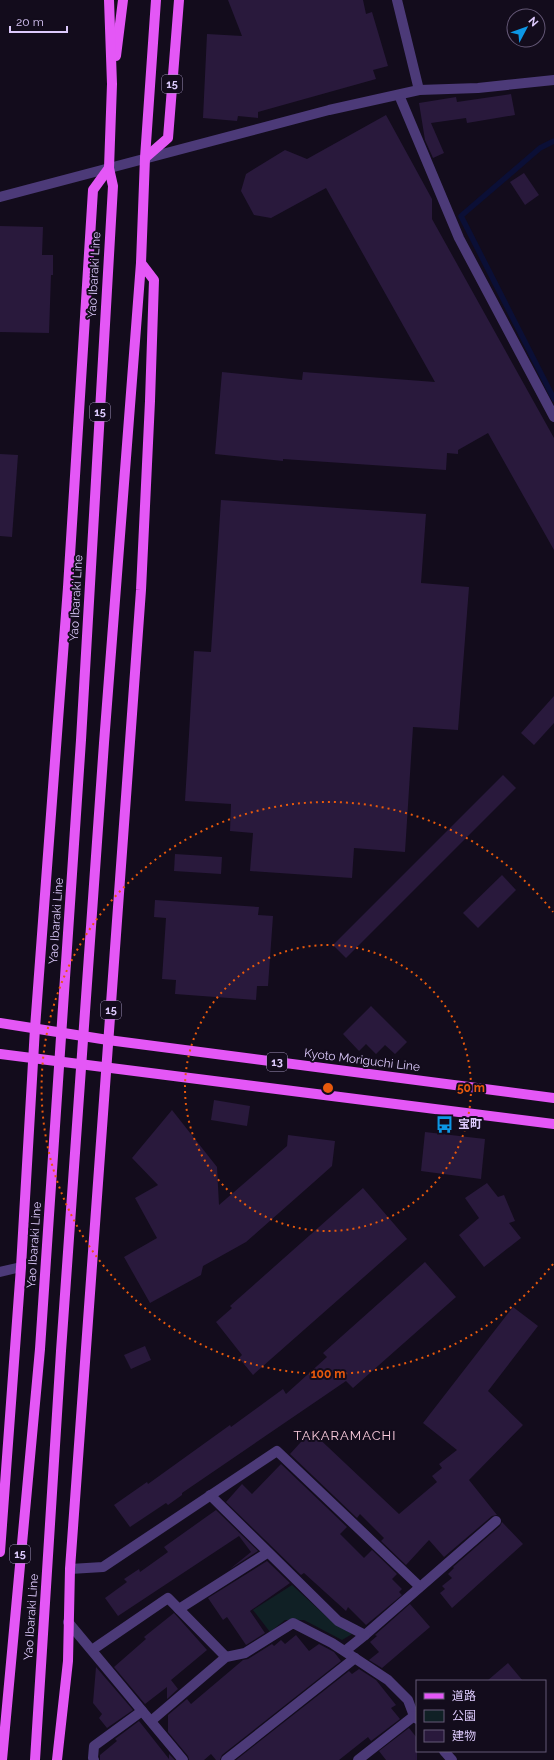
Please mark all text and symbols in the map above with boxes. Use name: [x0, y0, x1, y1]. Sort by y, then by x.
scale bar: [10, 8, 67, 34]
north arrow: [506, 8, 546, 48]
text: N: [526, 14, 541, 29]
text: 20 m: [16, 15, 44, 29]
road number: 15: [162, 75, 182, 93]
street label: Yao Ibaraki Line: [85, 231, 103, 319]
road number: 15: [90, 403, 110, 421]
street label: Yao Ibaraki Line: [67, 554, 85, 642]
street label: Yao Ibaraki Line: [46, 877, 66, 965]
road number: 15: [101, 1001, 121, 1019]
street label: Kyoto Moriguchi Line: [303, 1046, 421, 1074]
road number: 13: [267, 1053, 287, 1071]
centre of rings: [321, 1081, 335, 1095]
text: 50 m: [457, 1081, 485, 1095]
bus stop icon: 宝町: [435, 1114, 455, 1134]
place label: 宝町: [458, 1117, 482, 1131]
street label: Yao Ibaraki Line: [24, 1201, 44, 1289]
text: 100 m: [311, 1367, 345, 1381]
district label: TAKARAMACHI: [294, 1428, 396, 1443]
road number: 15: [10, 1545, 30, 1563]
street label: Yao Ibaraki Line: [21, 1573, 41, 1661]
legend: [416, 1680, 546, 1752]
text: 道路: [452, 1689, 476, 1703]
text: 公園: [452, 1709, 476, 1723]
text: 建物: [452, 1729, 476, 1743]

